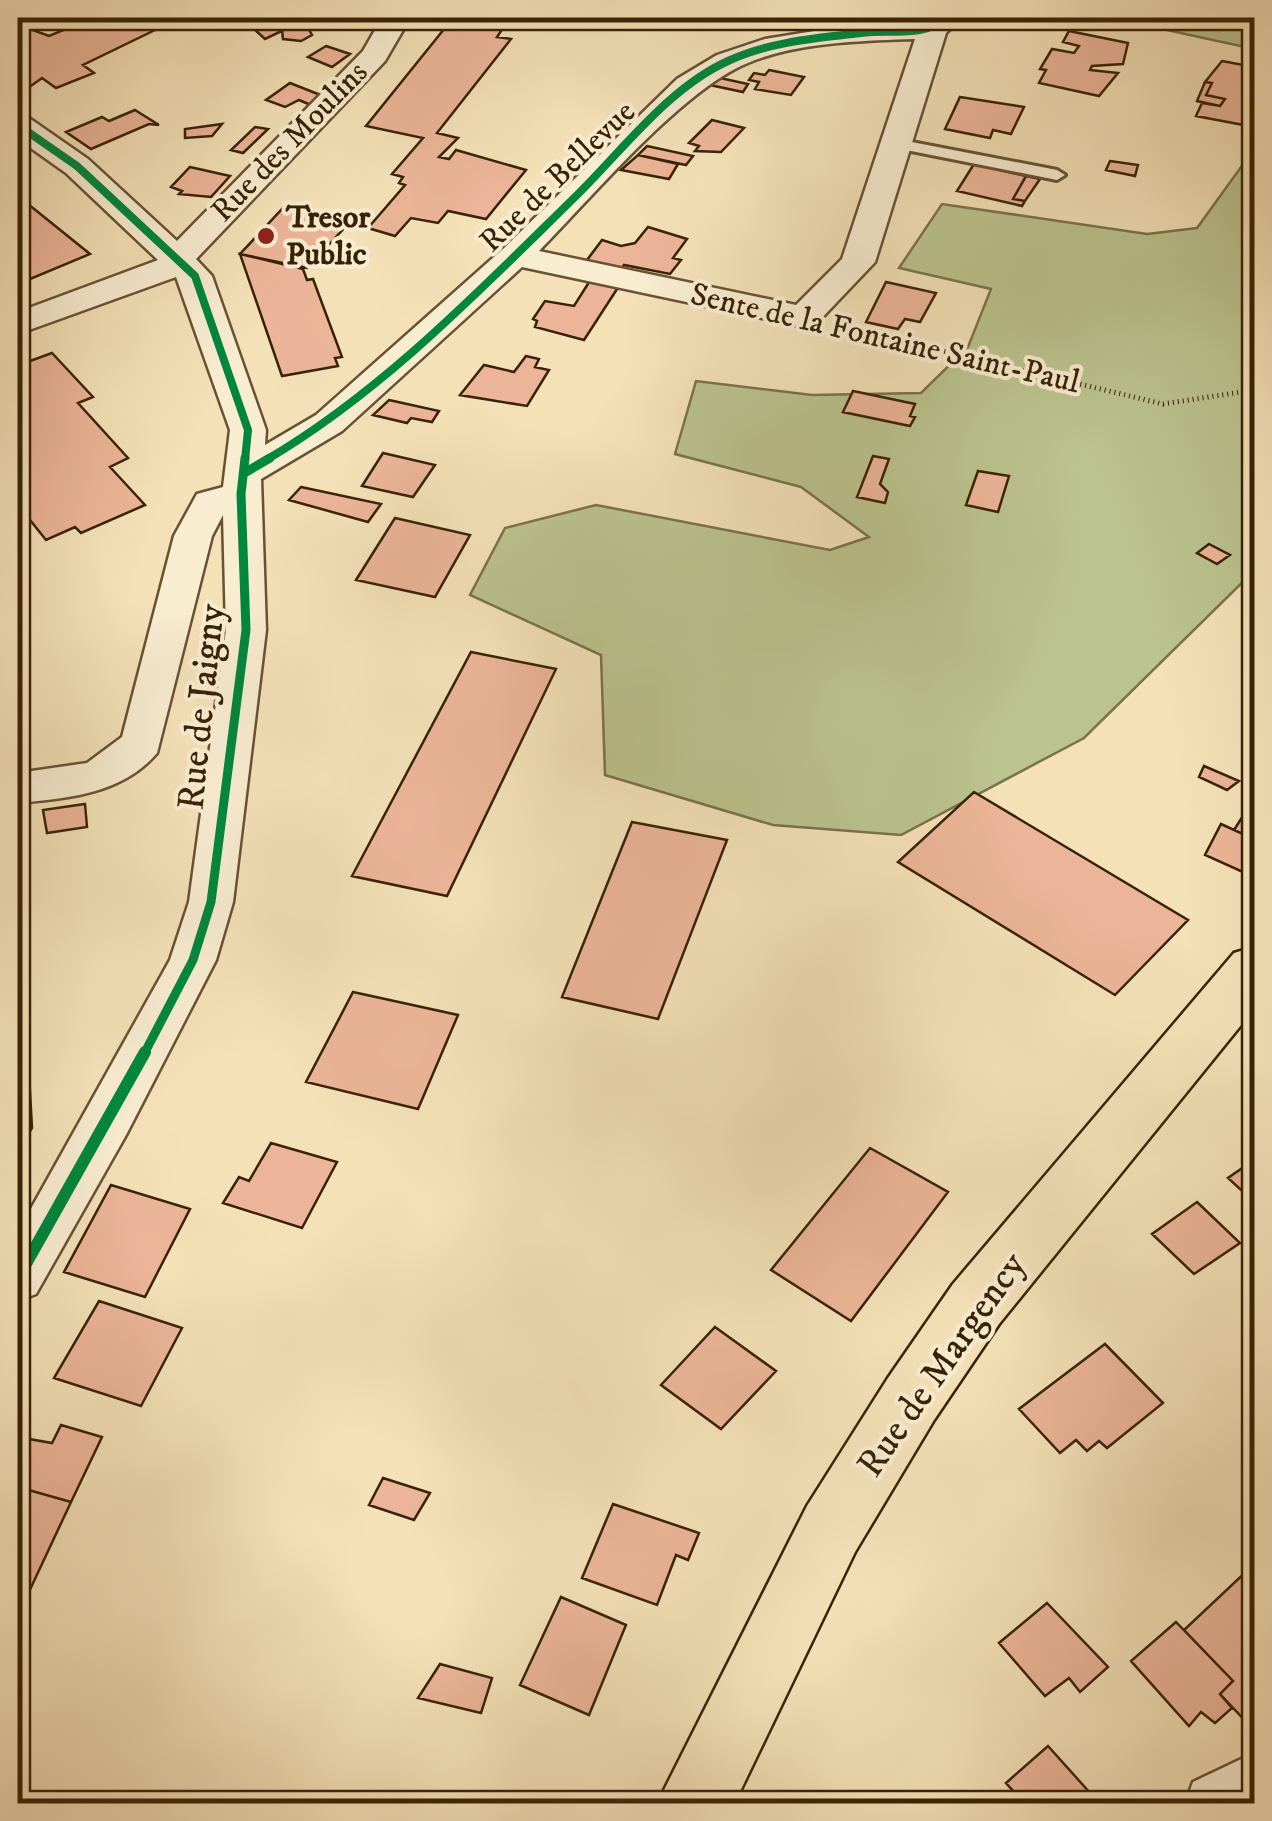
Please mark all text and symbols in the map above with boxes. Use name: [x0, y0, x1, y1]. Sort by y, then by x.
street label: Rue des Moulins: [203, 53, 377, 231]
street label: Rue de Bellevue: [472, 93, 644, 261]
place label: Tresor Public: [285, 198, 371, 275]
marker: Tresor Public: [255, 225, 277, 247]
street label: Sente de la Fontaine Saint-Paul: [687, 275, 1084, 403]
street label: Rue de Jaigny: [167, 601, 237, 812]
street label: Rue de Margency: [847, 1242, 1038, 1487]

